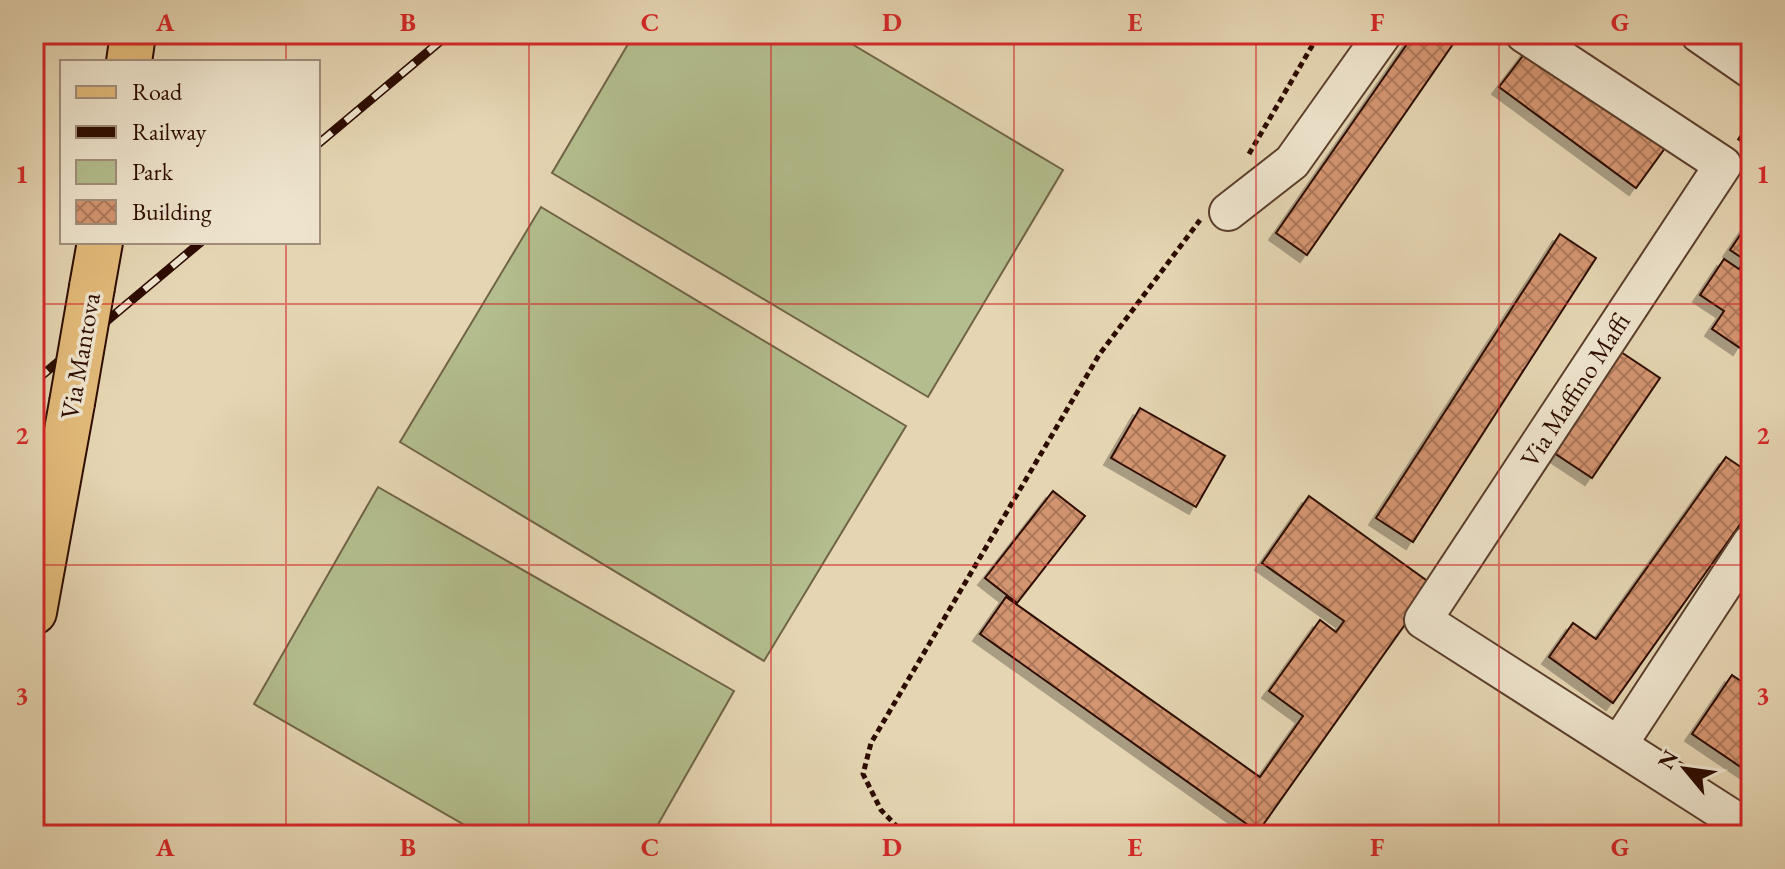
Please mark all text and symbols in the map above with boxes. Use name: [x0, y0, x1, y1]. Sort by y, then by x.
text: A: [155, 5, 175, 39]
text: B: [400, 5, 416, 39]
text: C: [641, 5, 659, 39]
text: D: [882, 5, 902, 39]
text: E: [1128, 5, 1143, 39]
text: F: [1370, 5, 1384, 39]
text: G: [1611, 5, 1630, 39]
legend: [60, 60, 320, 244]
text: Road: [132, 76, 183, 107]
text: Railway: [132, 116, 207, 147]
text: Park: [132, 156, 174, 187]
text: 1: [15, 157, 29, 191]
text: 1: [1756, 157, 1770, 191]
text: Building: [132, 196, 212, 227]
street label: Via Mantova: [52, 289, 108, 422]
street label: Via Maffino Maffi: [1512, 306, 1638, 474]
text: 2: [15, 418, 29, 452]
text: 2: [1756, 418, 1770, 452]
text: 3: [15, 678, 29, 712]
text: 3: [1756, 678, 1770, 712]
north arrow: [1645, 729, 1725, 809]
text: N: [1651, 745, 1685, 774]
text: A: [155, 830, 175, 864]
text: B: [400, 830, 416, 864]
text: C: [641, 830, 659, 864]
text: D: [882, 830, 902, 864]
text: E: [1128, 830, 1143, 864]
text: F: [1370, 830, 1384, 864]
text: G: [1611, 830, 1630, 864]

